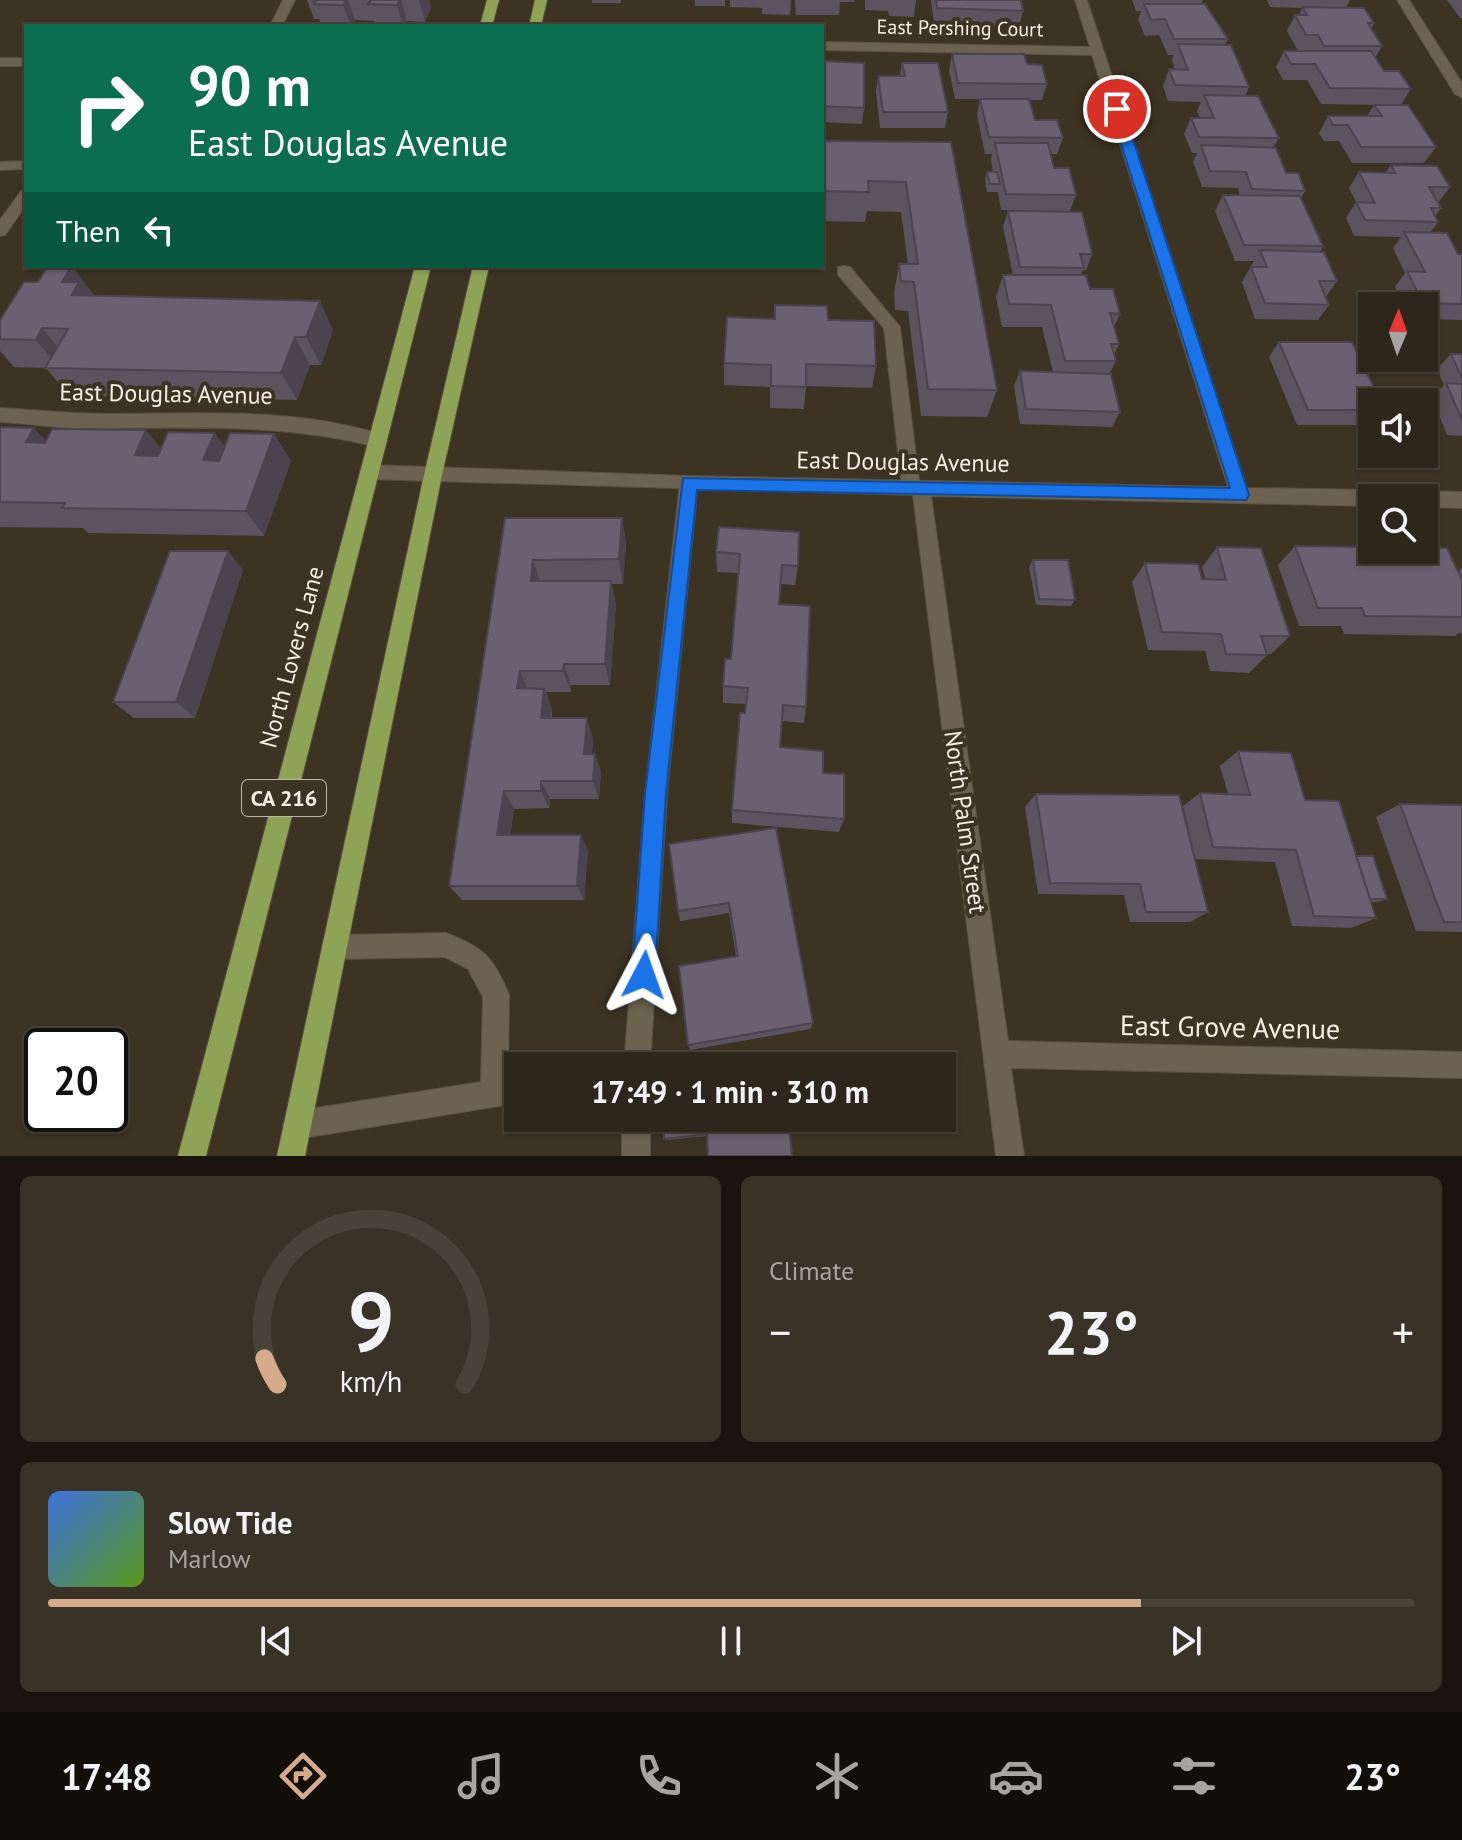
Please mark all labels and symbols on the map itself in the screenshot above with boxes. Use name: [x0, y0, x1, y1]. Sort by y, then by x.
street label: East Pershing Court: [876, 14, 1044, 42]
pin: [1083, 75, 1151, 143]
north arrow: [1358, 292, 1438, 372]
street label: East Douglas Avenue: [59, 376, 273, 411]
street label: East Douglas Avenue: [796, 444, 1010, 479]
street label: North Lovers Lane: [252, 563, 331, 751]
street label: North Palm Street: [937, 729, 994, 915]
road number: CA 216: [242, 780, 326, 816]
position arrow: [602, 933, 686, 1017]
street label: East Grove Avenue: [1119, 1006, 1341, 1047]
speed limit sign: 20: [24, 1028, 128, 1132]

